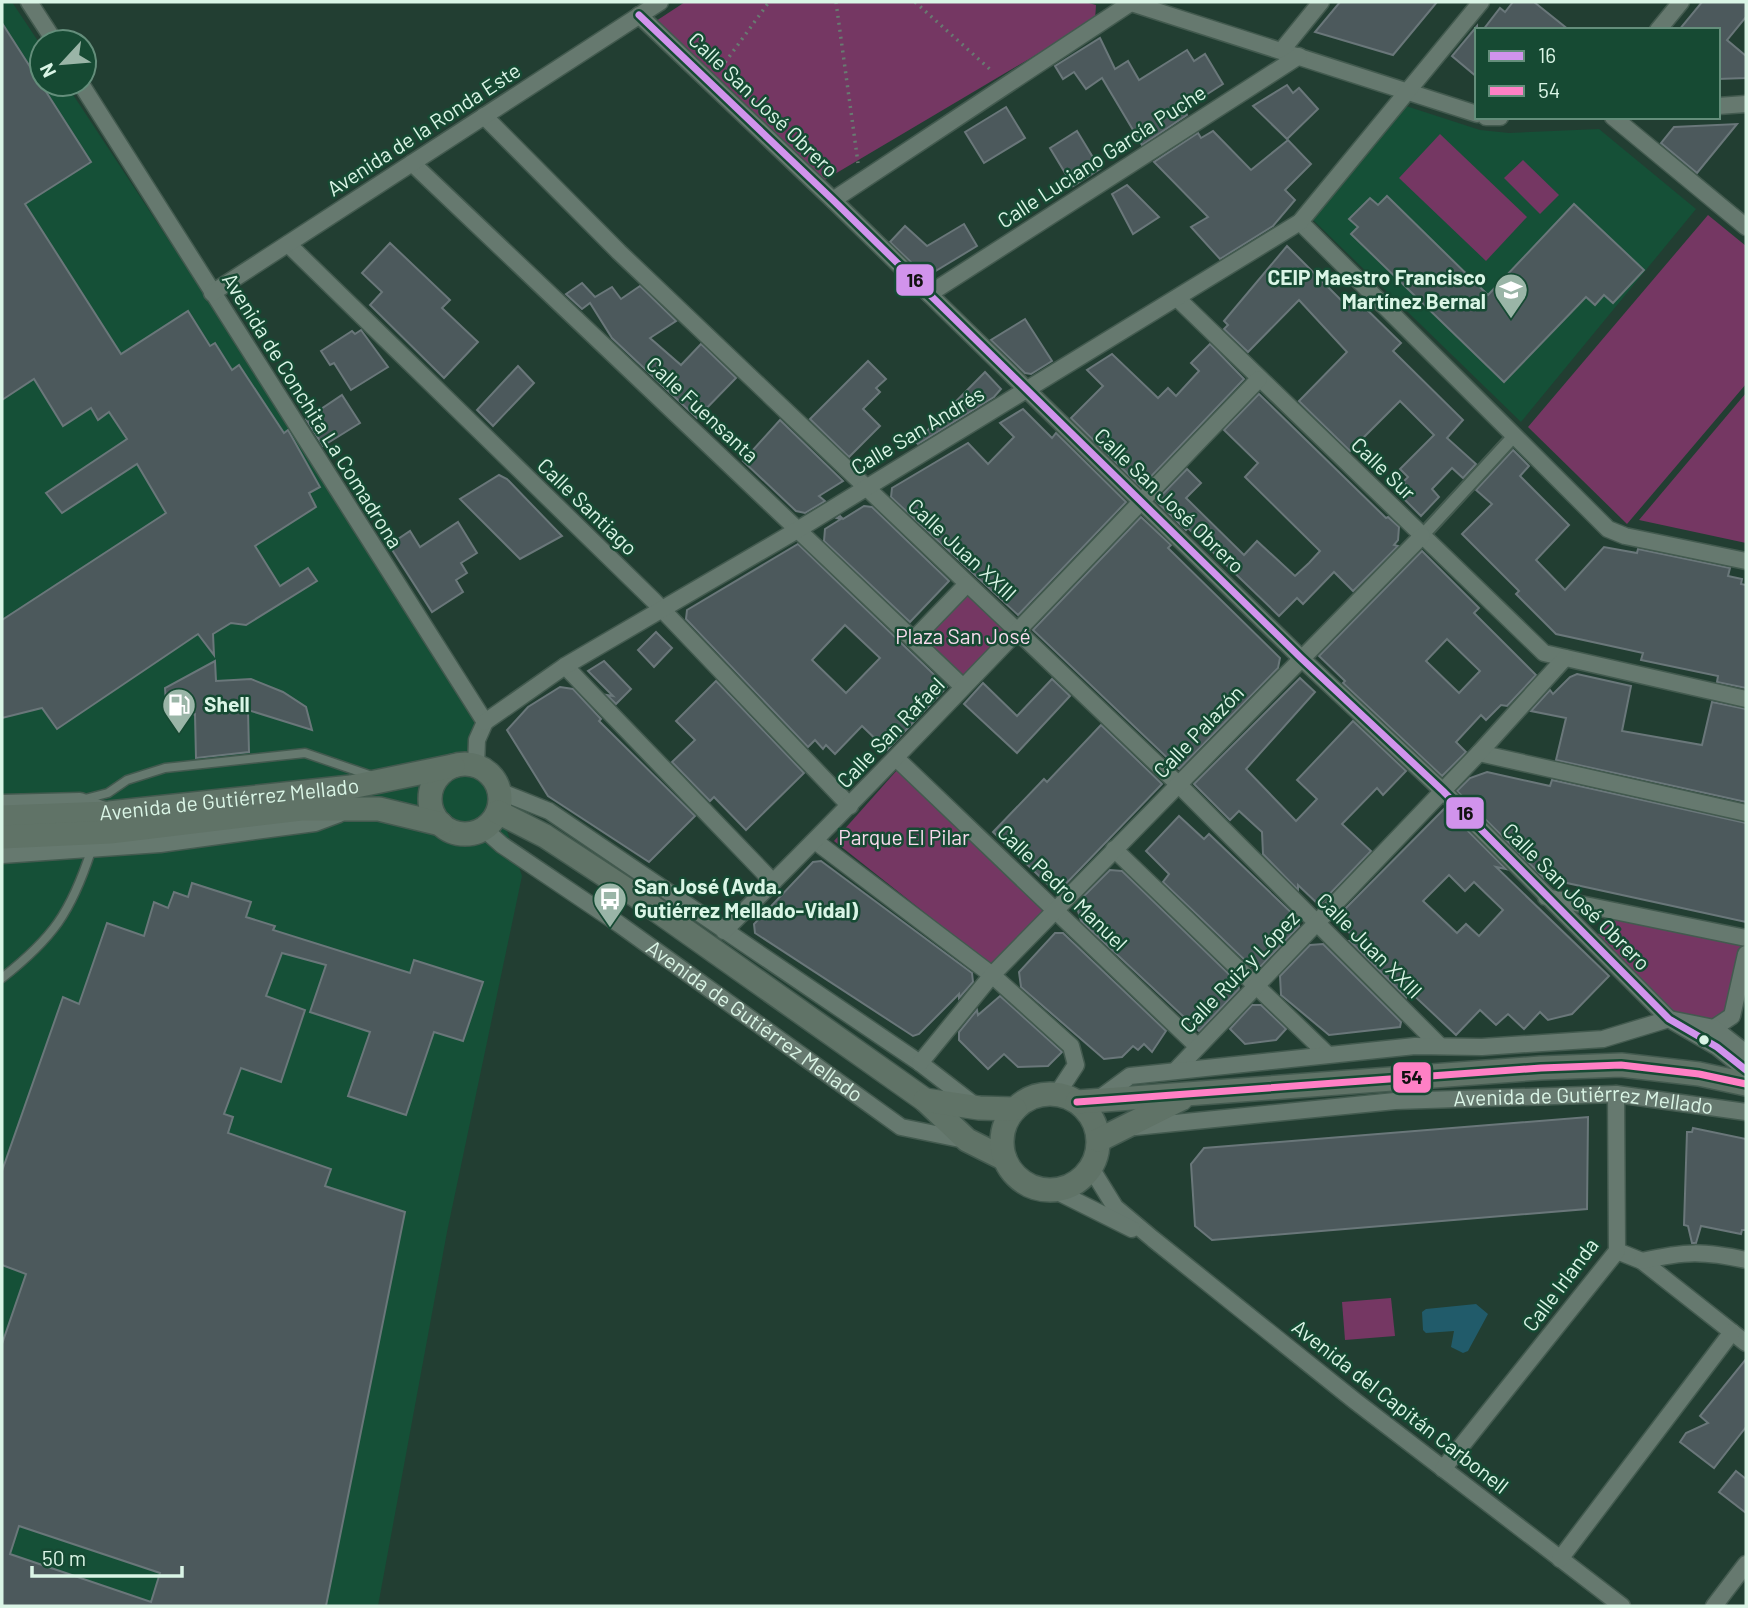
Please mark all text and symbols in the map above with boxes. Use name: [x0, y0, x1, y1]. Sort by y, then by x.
street label: Calle San José Obrero: [684, 26, 844, 182]
north arrow: [28, 28, 98, 98]
legend: [1475, 28, 1720, 119]
text: 16: [1538, 42, 1556, 67]
street label: Avenida de la Ronda Este: [322, 57, 525, 201]
text: N: [34, 60, 60, 81]
text: 54: [1538, 77, 1560, 102]
street label: Calle Luciano García Puche: [992, 79, 1210, 233]
line badge: 16: [895, 263, 935, 297]
place label: CEIP Maestro Francisco Martínez Bernal: [1268, 264, 1486, 313]
street label: Avenida de Conchita La Comadrona: [218, 268, 409, 553]
text: 16: [907, 268, 923, 291]
school or university icon: CEIP Maestro Francisco Martínez Bernal: [1492, 271, 1530, 320]
street label: Calle Fuensanta: [642, 351, 764, 467]
street label: Calle San Andrés: [846, 380, 988, 479]
street label: Calle San José Obrero: [1090, 422, 1250, 578]
street label: Calle Sur: [1347, 431, 1422, 505]
street label: Calle Santiago: [533, 452, 643, 560]
street label: Calle Juan XXIII: [904, 492, 1022, 605]
park label: Plaza San José: [895, 623, 1031, 648]
street label: Calle San Rafael: [831, 671, 949, 793]
street label: Calle Palazón: [1148, 679, 1248, 782]
fuel station icon: Shell: [160, 686, 198, 735]
place label: Shell: [204, 691, 250, 716]
street label: Avenida de Gutiérrez Mellado: [99, 772, 361, 824]
line badge: 16: [1445, 796, 1485, 830]
text: 16: [1457, 801, 1473, 824]
street label: Calle San José Obrero: [1498, 817, 1656, 975]
street label: Calle Pedro Manuel: [993, 819, 1133, 955]
park label: Parque El Pilar: [838, 824, 970, 849]
place label: San José (Avda. Gutiérrez Mellado-Vidal): [634, 873, 859, 922]
bus stop icon: San José (Avda. Gutiérrez Mellado-Vidal): [591, 880, 629, 929]
street label: Calle Juan XXIII: [1312, 887, 1428, 1003]
street label: Calle Ruiz y López: [1174, 905, 1304, 1037]
street label: Avenida de Gutiérrez Mellado: [642, 934, 868, 1107]
unlabelled marker: [1697, 1033, 1711, 1047]
line badge: 54: [1392, 1061, 1432, 1094]
text: 54: [1401, 1065, 1423, 1088]
street label: Avenida de Gutiérrez Mellado: [1453, 1080, 1715, 1118]
street label: Calle Irlanda: [1517, 1232, 1603, 1336]
street label: Avenida del Capitán Carbonell: [1288, 1314, 1514, 1498]
scale bar: [32, 1534, 182, 1578]
text: 50 m: [42, 1545, 86, 1570]

